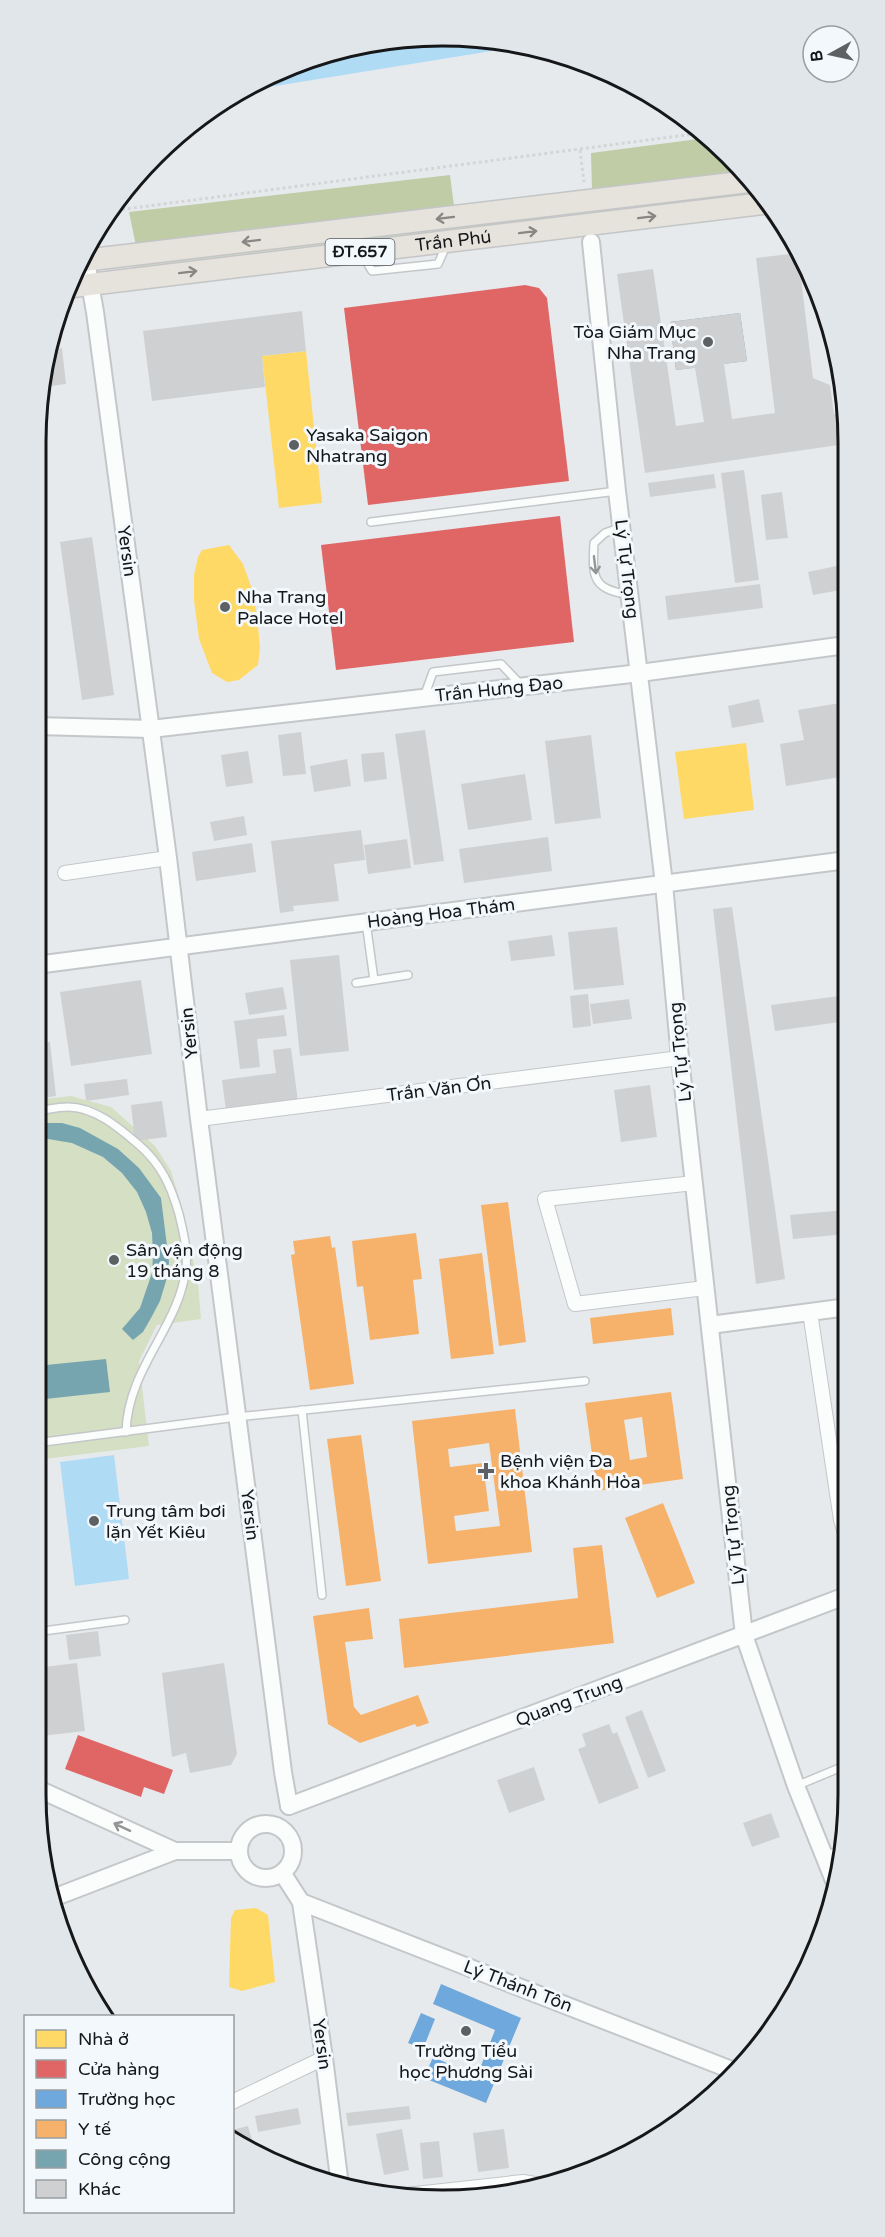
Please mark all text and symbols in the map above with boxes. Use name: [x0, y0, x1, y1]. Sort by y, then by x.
north arrow: [801, 24, 861, 84]
text: B: [806, 49, 828, 63]
one-way arrow: [637, 211, 656, 222]
one-way arrow: [436, 213, 455, 224]
street label: Trần Phú: [414, 225, 492, 256]
one-way arrow: [517, 226, 537, 237]
one-way arrow: [242, 236, 262, 247]
road number: ĐT.657: [326, 239, 394, 265]
one-way arrow: [178, 266, 198, 277]
place label: Tòa Giám Mục Nha Trang: [573, 321, 696, 364]
marker: Tòa Giám Mục Nha Trang: [701, 335, 715, 349]
place label: Yasaka Saigon Nhatrang: [306, 424, 428, 467]
marker: Yasaka Saigon Nhatrang: [287, 438, 301, 452]
street label: Lý Tự Trọng: [610, 518, 644, 620]
street label: Yersin: [113, 524, 141, 578]
one-way arrow: [590, 555, 601, 574]
place label: Nha Trang Palace Hotel: [237, 586, 343, 629]
marker: Nha Trang Palace Hotel: [218, 600, 232, 614]
street label: Trần Hưng Đạo: [434, 671, 564, 707]
street label: Hoàng Hoa Thám: [366, 893, 516, 933]
street label: Lý Tự Trọng: [664, 1001, 696, 1103]
street label: Yersin: [175, 1006, 203, 1060]
street label: Trần Văn Ơn: [385, 1072, 493, 1106]
place label: Sân vận động 19 tháng 8: [126, 1239, 243, 1282]
marker: Sân vận động 19 tháng 8: [107, 1253, 121, 1267]
place label: Bệnh viện Đa khoa Khánh Hòa: [500, 1450, 641, 1493]
marker: Bệnh viện Đa khoa Khánh Hòa: [477, 1462, 495, 1480]
street label: Lý Tự Trọng: [717, 1484, 749, 1586]
street label: Yersin: [236, 1488, 264, 1542]
place label: Trung tâm bơi lặn Yết Kiêu: [106, 1500, 226, 1543]
marker: Trung tâm bơi lặn Yết Kiêu: [87, 1514, 101, 1528]
street label: Quang Trung: [512, 1671, 626, 1731]
one-way arrow: [114, 1821, 132, 1832]
street label: Lý Thánh Tôn: [460, 1955, 576, 2017]
legend: [24, 2015, 234, 2213]
street label: Yersin: [308, 2017, 336, 2071]
marker: Trường Tiểu học Phương Sài: [459, 2024, 473, 2038]
text: Nhà ở: [78, 2028, 129, 2050]
place label: Trường Tiểu học Phương Sài: [399, 2040, 533, 2083]
text: Cửa hàng: [78, 2058, 160, 2080]
text: Trường học: [78, 2088, 175, 2110]
text: Y tế: [78, 2118, 111, 2140]
text: Công cộng: [78, 2148, 171, 2170]
text: Khác: [78, 2178, 121, 2200]

